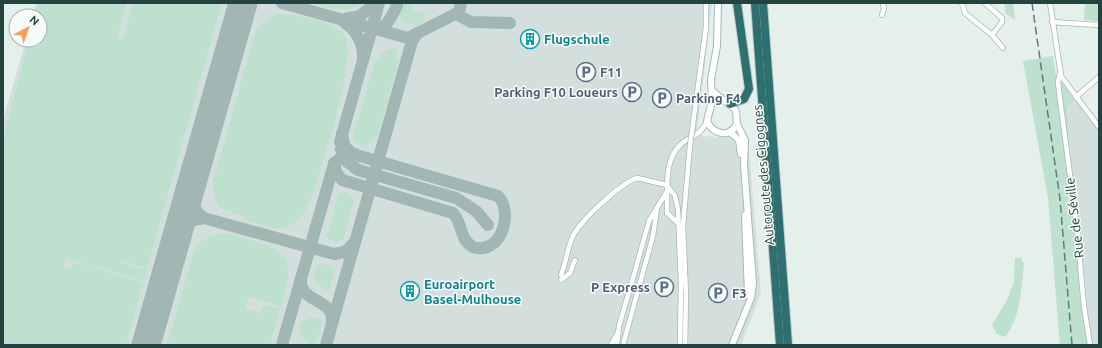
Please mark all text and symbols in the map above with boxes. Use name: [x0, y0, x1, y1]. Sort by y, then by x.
north arrow: [8, 8, 48, 48]
text: N: [28, 13, 42, 28]
building icon: Flugschule: [519, 28, 541, 50]
place label: Flugschule: [544, 32, 610, 46]
parking icon: F11: [575, 61, 597, 83]
place label: F11: [600, 65, 622, 79]
parking icon: Parking F10 Loueurs: [621, 81, 643, 103]
place label: Parking F10 Loueurs: [494, 85, 618, 99]
parking icon: Parking F4: [651, 87, 673, 109]
place label: Parking F4: [676, 91, 740, 105]
street label: Autoroute des Cigognes: [750, 104, 776, 246]
street label: Rue de Séville: [1062, 177, 1086, 259]
parking icon: P Express: [653, 276, 675, 298]
place label: Euroairport Basel-Mulhouse: [424, 277, 521, 306]
building icon: Euroairport Basel-Mulhouse: [399, 280, 421, 302]
place label: P Express: [591, 280, 650, 294]
parking icon: F3: [707, 282, 729, 304]
place label: F3: [732, 286, 747, 300]

